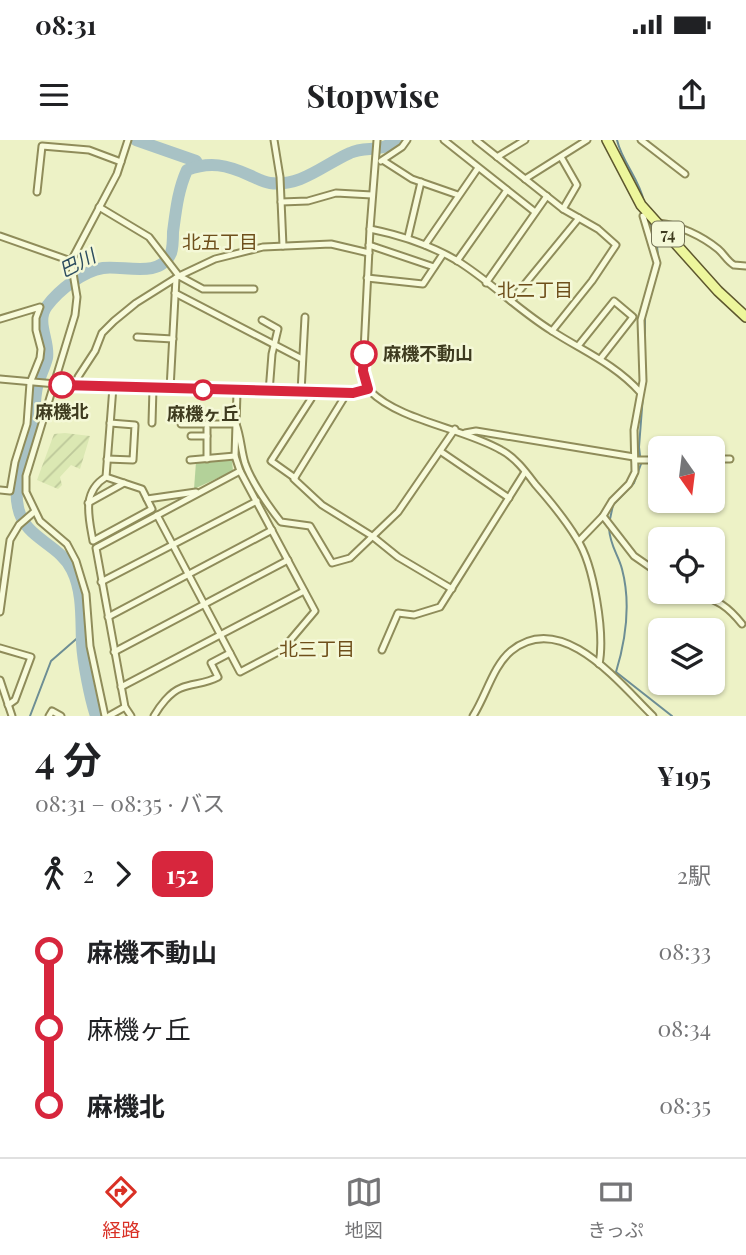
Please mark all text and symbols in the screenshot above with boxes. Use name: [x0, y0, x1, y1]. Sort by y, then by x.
text: 08:31: [35, 7, 97, 42]
text: Stopwise: [307, 73, 439, 116]
icon: menu: [35, 76, 73, 114]
icon: share: [673, 76, 711, 114]
road number: 74: [652, 222, 684, 246]
district label: 北五丁目: [182, 228, 258, 254]
water label: 巴川: [54, 241, 101, 282]
district label: 北二丁目: [497, 276, 573, 302]
marker: 麻機不動山: [351, 341, 377, 367]
place label: 麻機不動山: [383, 341, 473, 365]
marker: 麻機北: [49, 372, 75, 398]
marker: 麻機ヶ丘: [193, 380, 213, 400]
place label: 麻機北: [35, 399, 89, 423]
place label: 麻機ヶ丘: [167, 401, 239, 425]
north arrow: [648, 436, 724, 513]
map controls: [648, 436, 725, 695]
button: locate: [648, 527, 725, 604]
button: layers: [648, 618, 725, 695]
district label: 北三丁目: [279, 635, 355, 661]
text: 4 分: [35, 733, 102, 784]
text: ¥195: [657, 758, 711, 793]
text: 08:31 – 08:35 · バス: [35, 787, 225, 818]
icon: walk: [35, 855, 73, 893]
icon: forward: [104, 855, 142, 893]
text: 2: [83, 858, 94, 889]
text: 152: [166, 858, 199, 890]
text: 2駅: [677, 859, 711, 890]
text: 麻機不動山: [87, 934, 217, 969]
text: 08:33: [658, 935, 711, 966]
text: 麻機ヶ丘: [87, 1011, 191, 1046]
text: 08:34: [657, 1012, 711, 1043]
text: 麻機北: [87, 1088, 165, 1123]
text: 08:35: [659, 1089, 711, 1120]
tab: 経路: [102, 1173, 140, 1242]
tab: 地図: [345, 1173, 383, 1242]
tab: きっぷ: [587, 1173, 644, 1242]

